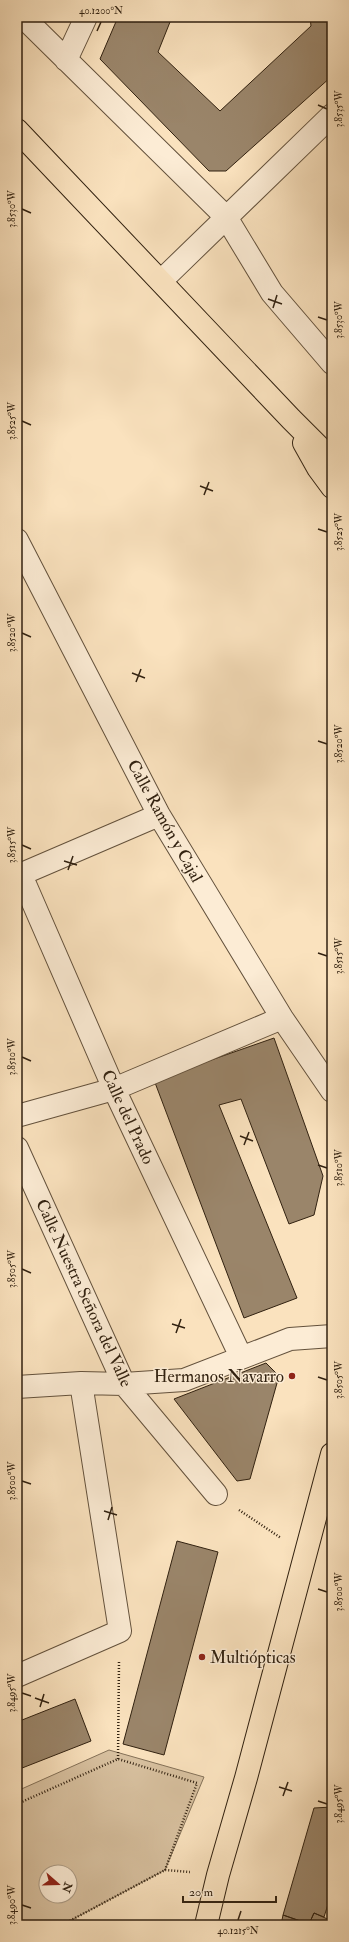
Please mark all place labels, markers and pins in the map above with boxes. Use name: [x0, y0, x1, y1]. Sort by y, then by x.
place label: Hermanos Navarro: [154, 1366, 284, 1387]
marker: Hermanos Navarro: [287, 1371, 297, 1381]
place label: Multiópticas: [210, 1647, 296, 1669]
marker: Multiópticas: [197, 1652, 207, 1662]

